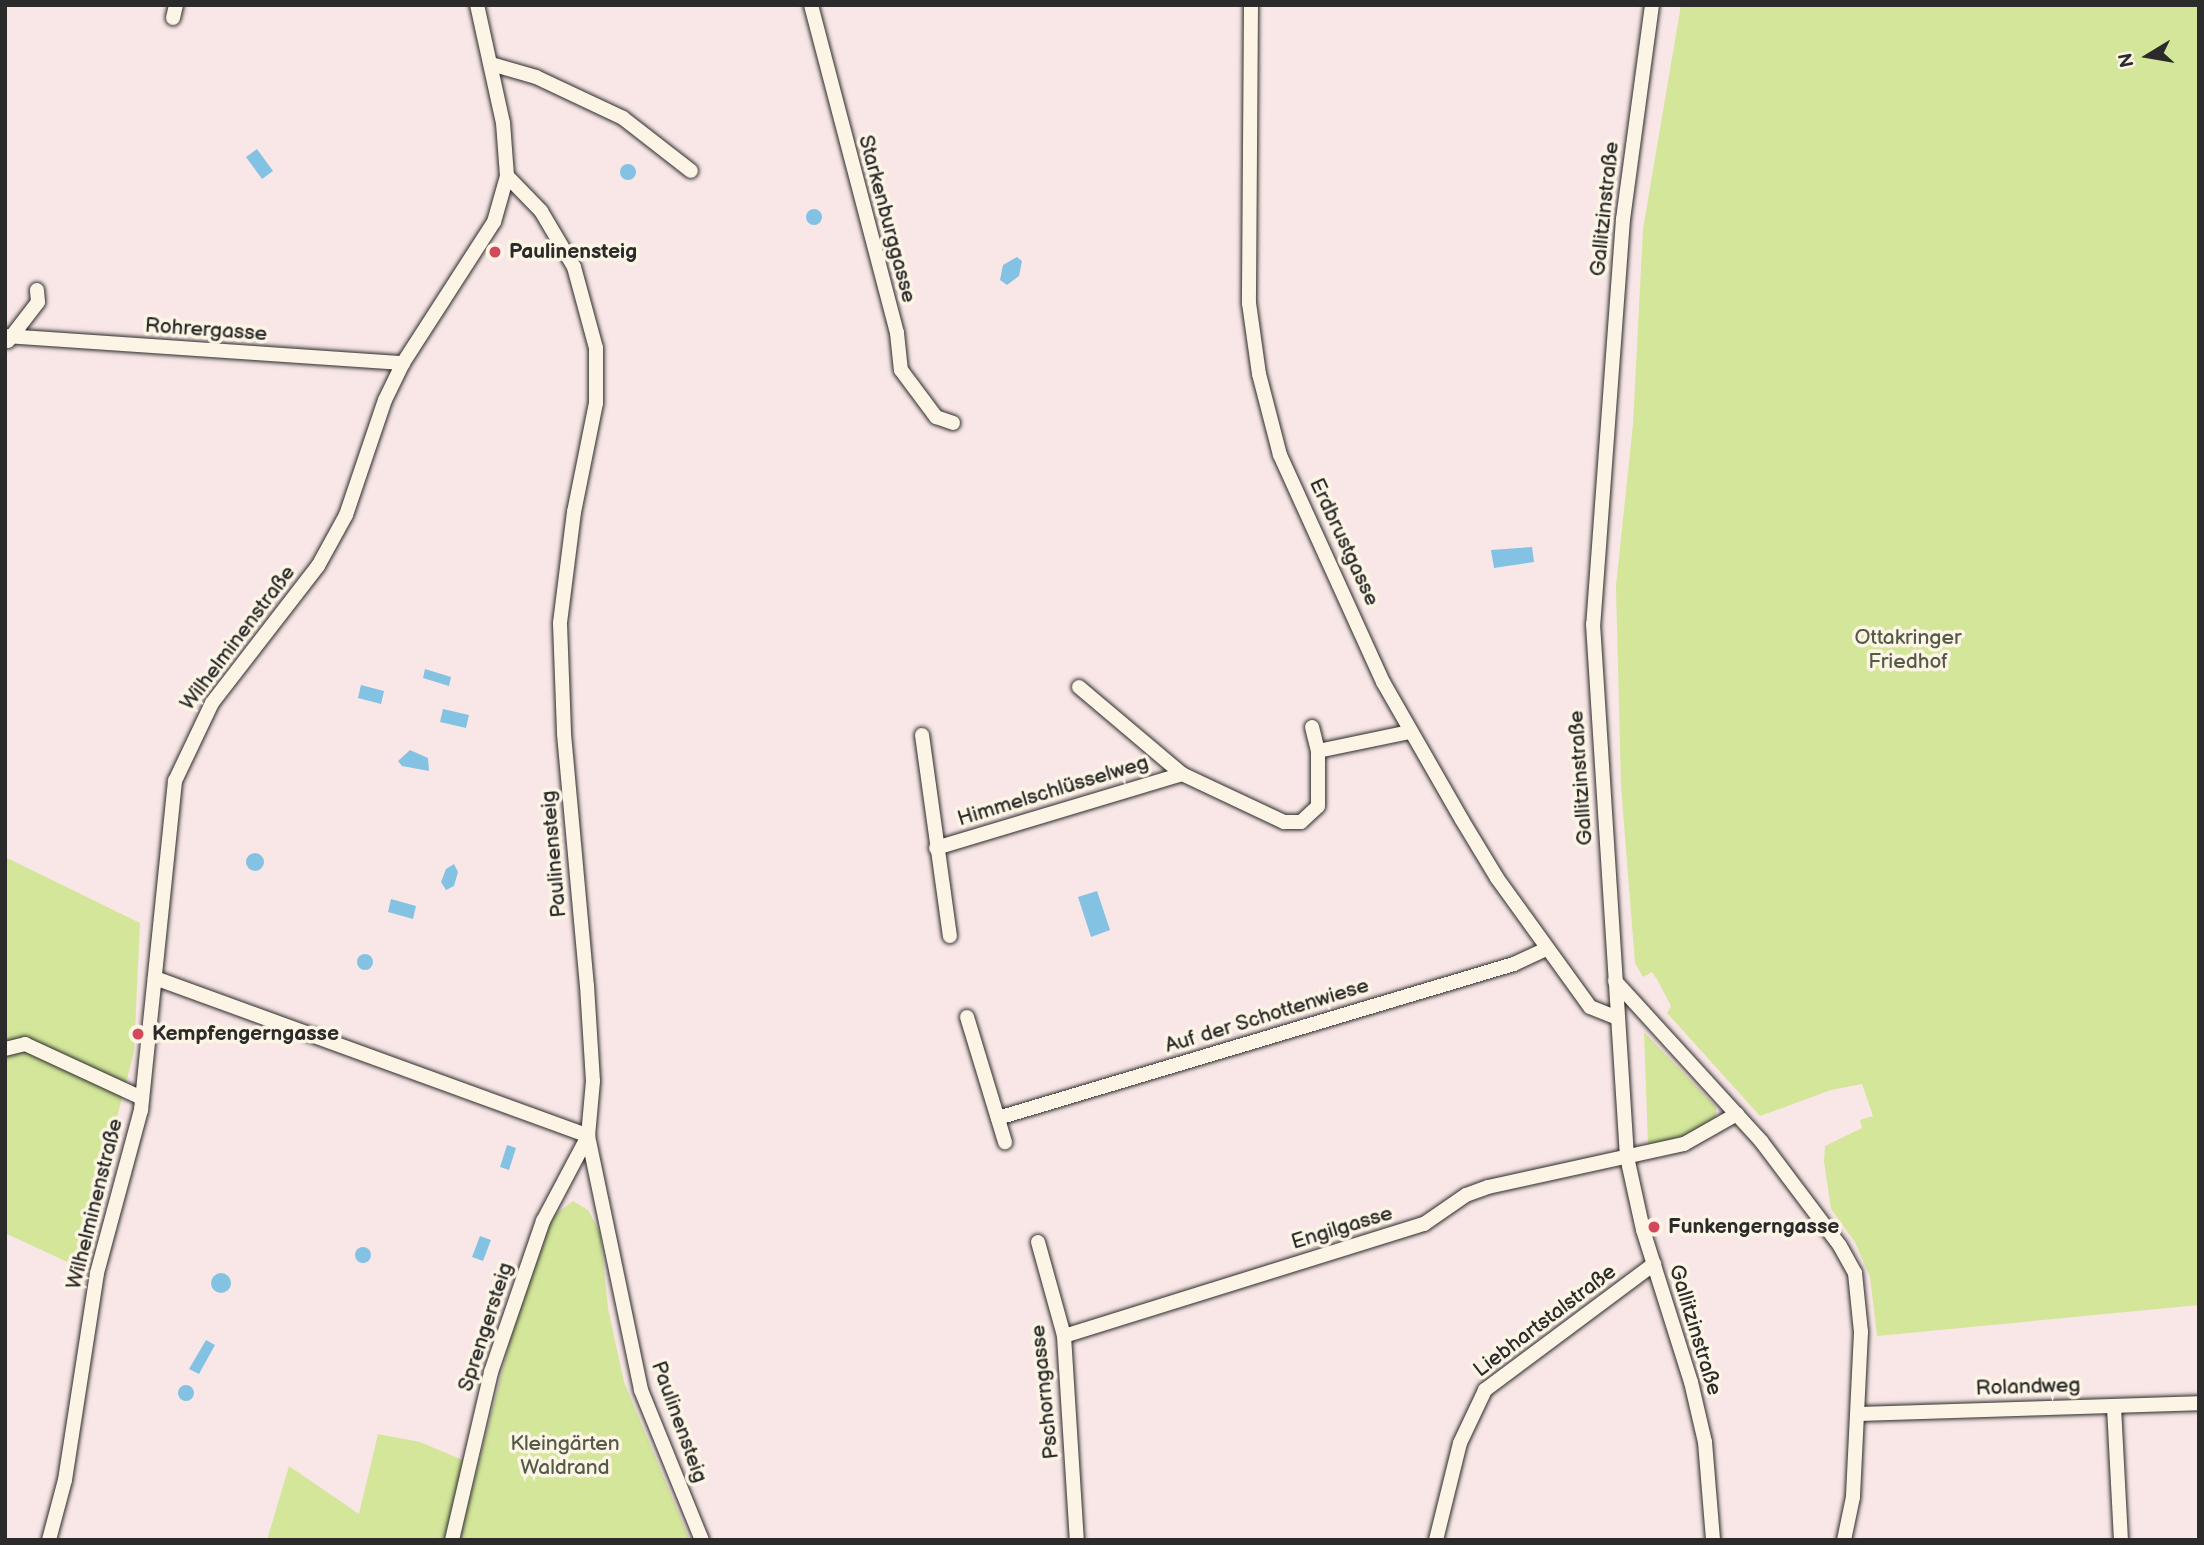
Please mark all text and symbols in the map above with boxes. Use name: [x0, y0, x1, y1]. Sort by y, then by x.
north arrow: [2113, 21, 2183, 91]
text: N: [2114, 51, 2140, 69]
street label: Starkenburggasse: [853, 133, 921, 305]
street label: Gallitzinstraße: [1585, 140, 1625, 278]
place label: Paulinensteig: [509, 239, 637, 265]
marker: Paulinensteig: [487, 244, 503, 260]
street label: Rohrergasse: [144, 313, 268, 347]
street label: Erdbrustgasse: [1303, 474, 1385, 610]
street label: Wilhelminenstraße: [175, 561, 301, 715]
park label: Ottakringer Friedhof: [1855, 625, 1961, 675]
street label: Gallitzinstraße: [1564, 710, 1598, 846]
street label: Himmelschlüsselweg: [955, 750, 1151, 832]
street label: Paulinensteig: [536, 789, 572, 919]
street label: Auf der Schottenwiese: [1162, 973, 1372, 1059]
place label: Kempfengerngasse: [152, 1021, 339, 1047]
marker: Kempfengerngasse: [130, 1026, 146, 1042]
street label: Wilhelminenstraße: [62, 1116, 128, 1292]
street label: Engilgasse: [1288, 1201, 1396, 1255]
place label: Funkengerngasse: [1668, 1214, 1839, 1240]
marker: Funkengerngasse: [1646, 1219, 1662, 1235]
street label: Sprengersteig: [453, 1259, 519, 1395]
street label: Liebhartstalstraße: [1469, 1259, 1621, 1383]
street label: Gallitzinstraße: [1663, 1262, 1727, 1398]
street label: Pschorngasse: [1025, 1324, 1065, 1460]
street label: Paulinensteig: [645, 1358, 713, 1486]
street label: Rolandweg: [1975, 1373, 2081, 1401]
park label: Kleingärten Waldrand: [510, 1431, 620, 1481]

